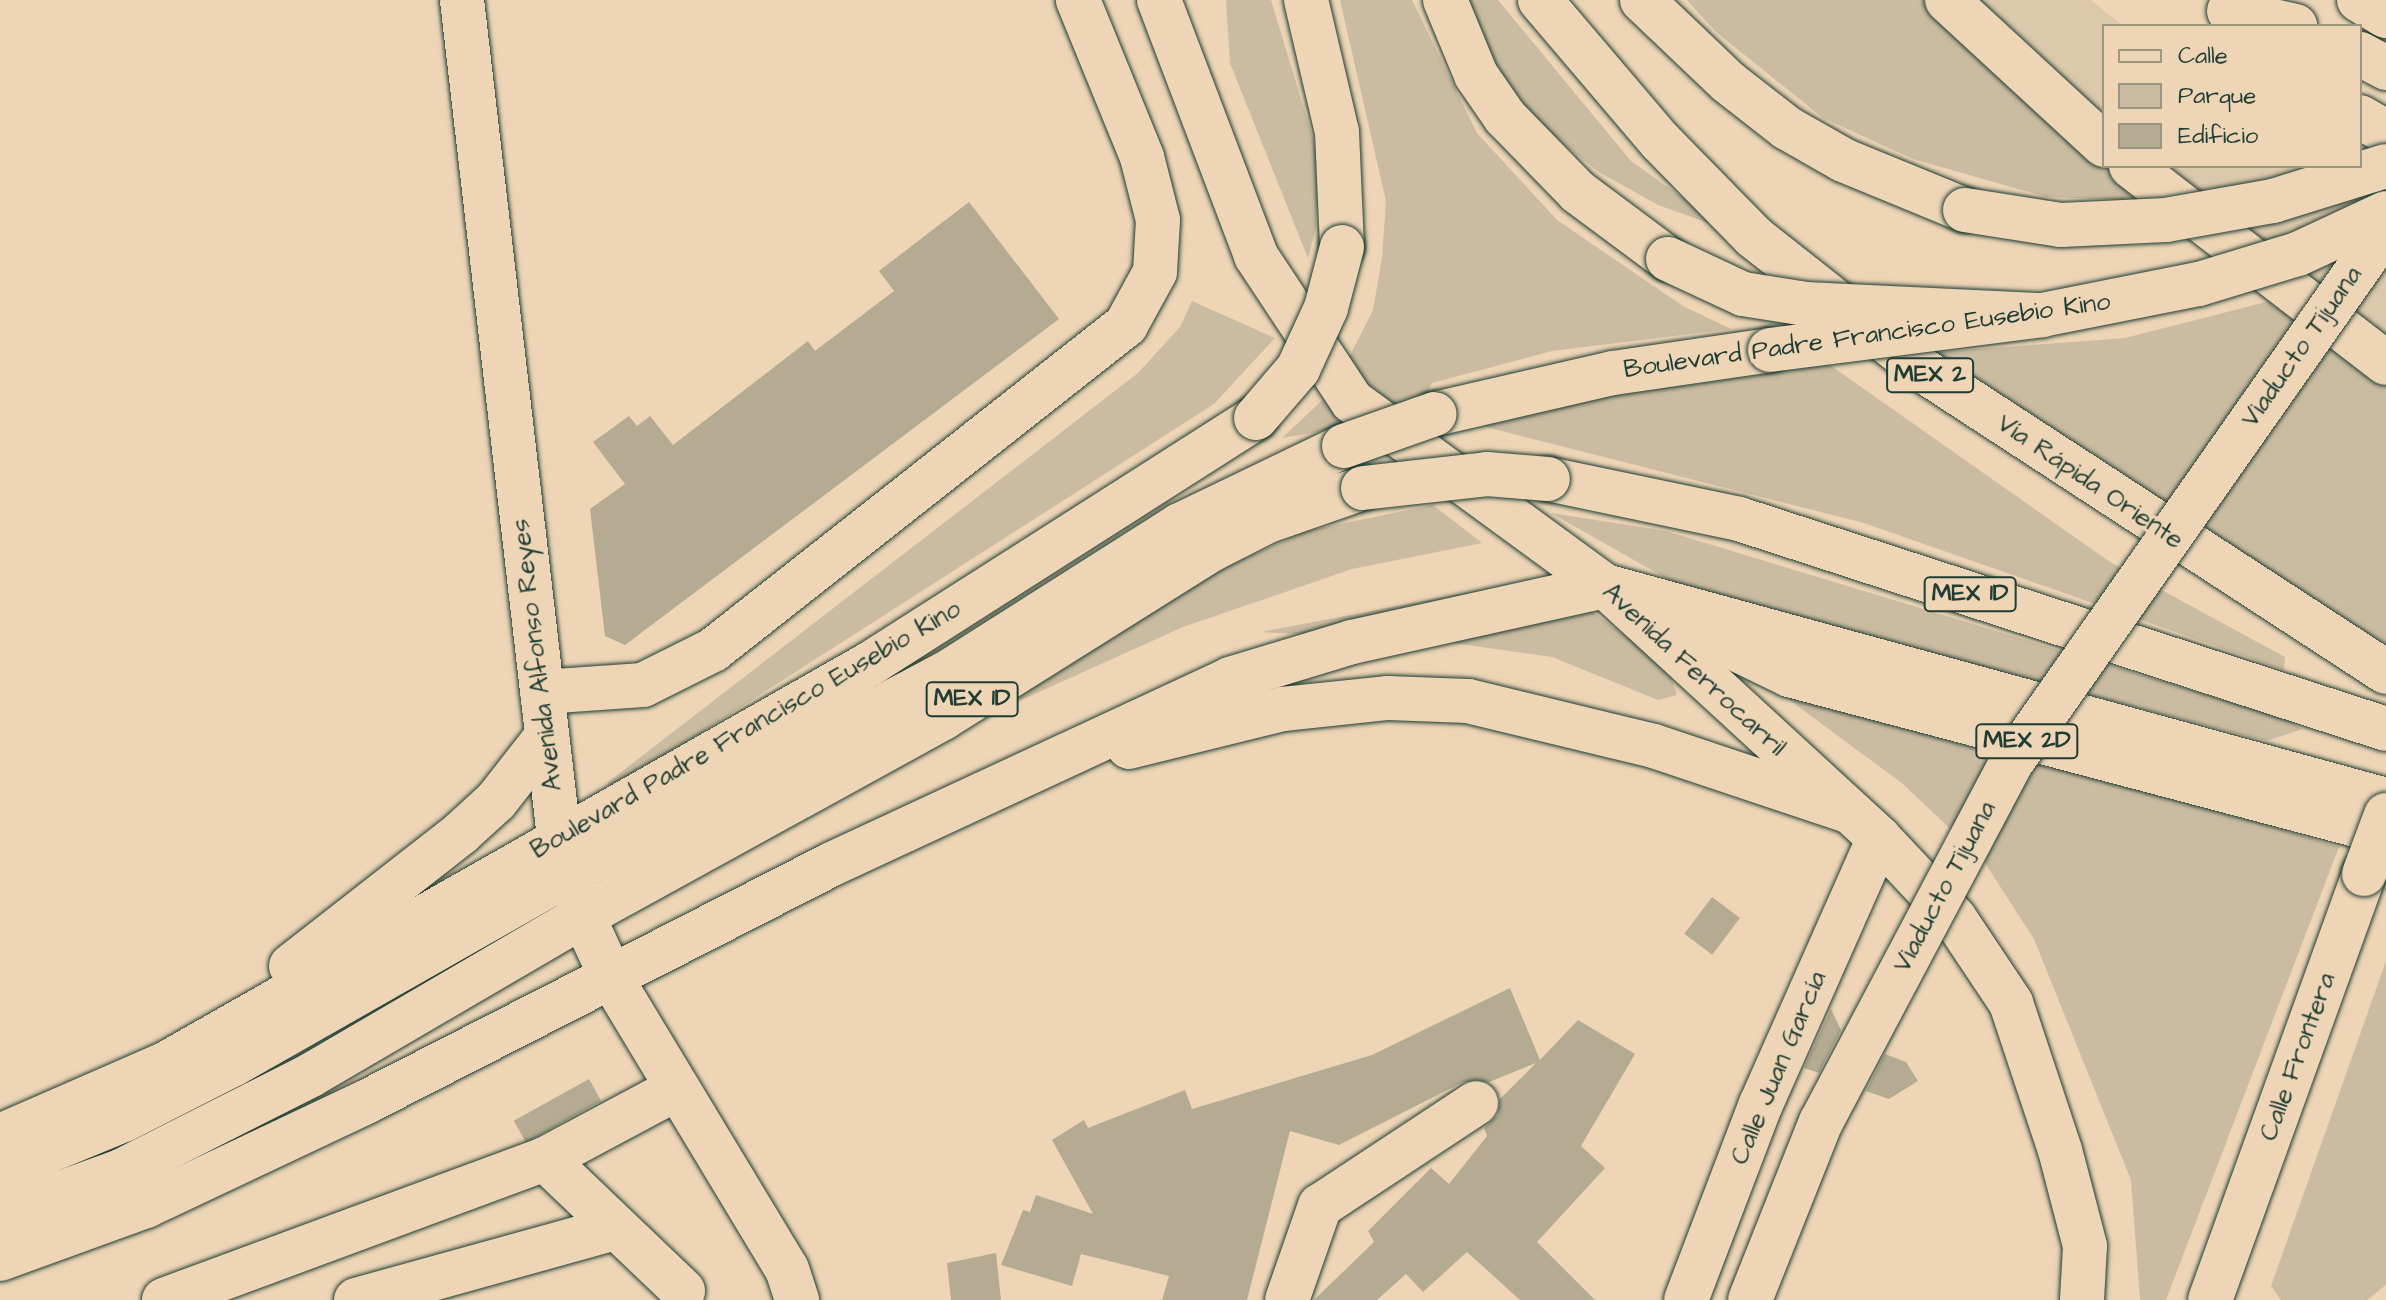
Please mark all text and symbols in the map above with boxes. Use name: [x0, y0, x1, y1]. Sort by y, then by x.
legend: [2102, 24, 2362, 168]
text: Calle: [2178, 39, 2228, 73]
text: Parque: [2178, 79, 2256, 113]
text: Edificio: [2178, 119, 2258, 153]
street label: Viaducto Tijuana: [2235, 260, 2369, 434]
street label: Boulevard Padre Francisco Eusebio Kino: [1622, 286, 2112, 386]
road number: MEX 2: [1886, 355, 1974, 395]
street label: Vía Rápida Oriente: [1991, 408, 2189, 556]
street label: Avenida Alfonso Reyes: [505, 517, 569, 793]
road number: MEX 1D: [1922, 574, 2018, 614]
street label: Avenida Ferrocarril: [1596, 577, 1792, 763]
street label: Boulevard Padre Francisco Eusebio Kino: [525, 594, 967, 866]
road number: MEX 1D: [924, 679, 1020, 719]
road number: MEX 2D: [1975, 721, 2079, 761]
street label: Viaducto Tijuana: [1887, 796, 2003, 978]
street label: Calle Juan García: [1724, 967, 1834, 1169]
street label: Calle Frontera: [2253, 969, 2343, 1145]

